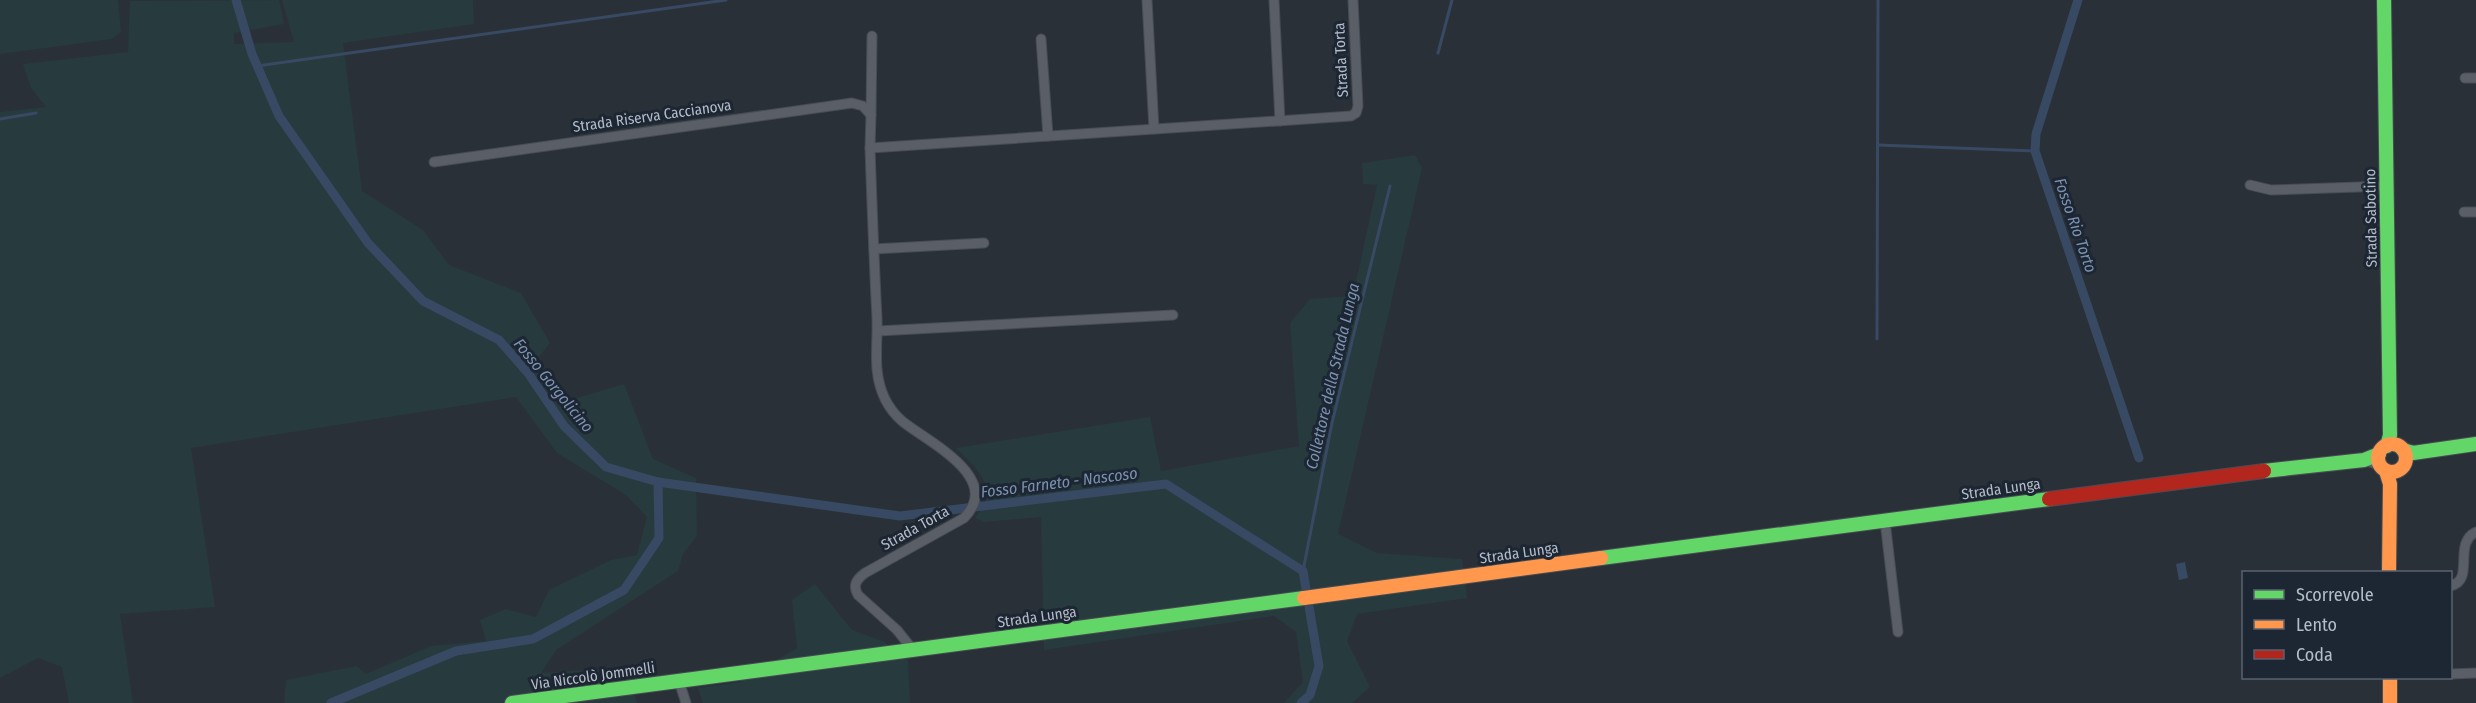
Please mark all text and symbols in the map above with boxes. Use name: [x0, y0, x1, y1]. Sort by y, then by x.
street label: Strada Torta: [1330, 22, 1352, 98]
street label: Strada Riserva Caccianova: [572, 96, 732, 136]
street label: Strada Sabotino: [2361, 168, 2381, 267]
water label: Fosso Rio Torto: [2050, 175, 2101, 275]
water label: Collettore della Strada Lunga: [1302, 281, 1363, 471]
water label: Fosso Gorgolicino: [510, 334, 597, 436]
water label: Fosso Farneto - Nascoso: [980, 463, 1138, 502]
street label: Strada Lunga: [1960, 475, 2042, 503]
street label: Strada Torta: [878, 502, 952, 554]
street label: Strada Lunga: [1478, 539, 1560, 567]
legend: [2242, 571, 2452, 679]
text: Scorrevole: [2296, 584, 2374, 606]
street label: Strada Lunga: [996, 603, 1078, 631]
text: Lento: [2296, 614, 2337, 636]
text: Coda: [2296, 644, 2333, 666]
street label: Via Niccolò Jommelli: [530, 658, 656, 694]

